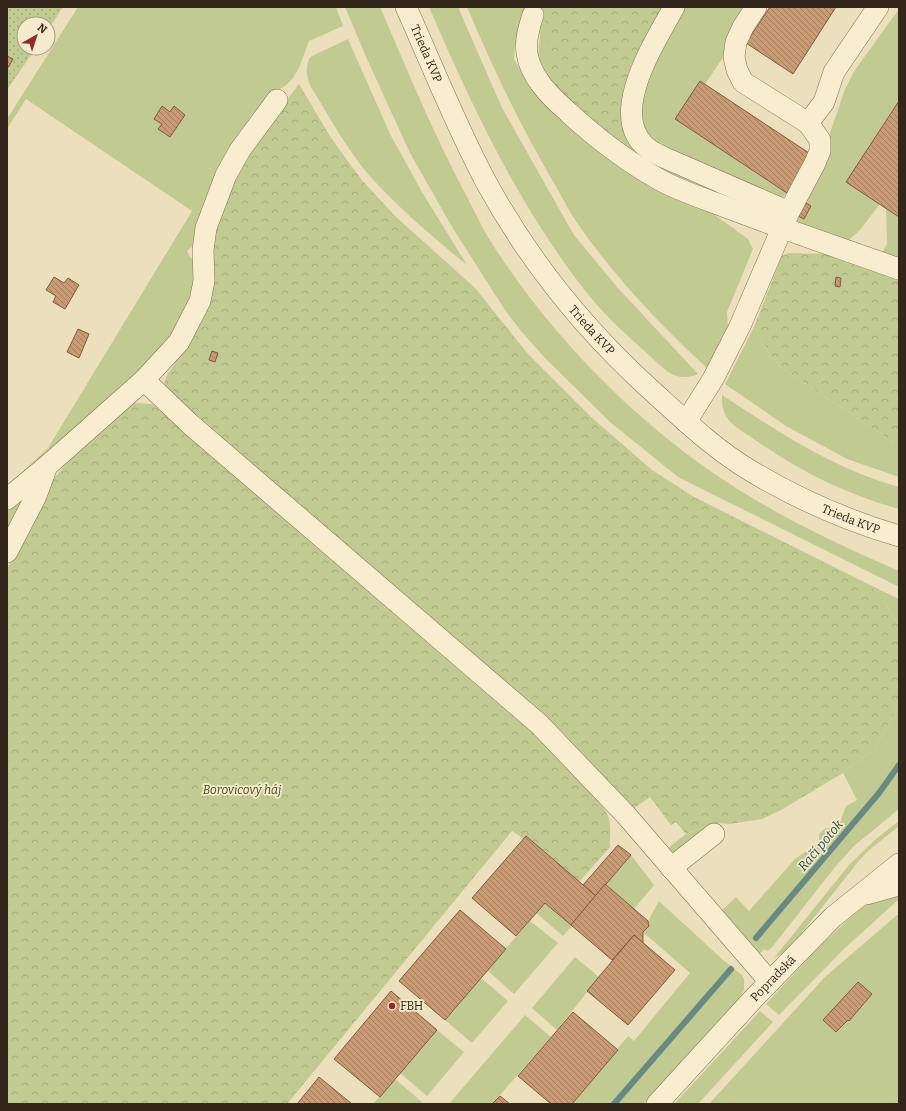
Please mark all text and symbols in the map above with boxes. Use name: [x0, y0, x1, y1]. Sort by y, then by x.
north arrow: [16, 16, 56, 56]
text: N: [35, 21, 50, 37]
street label: Trieda KVP: [408, 23, 445, 85]
street label: Trieda KVP: [566, 303, 618, 358]
street label: Trieda KVP: [819, 501, 882, 537]
park label: Borovicový háj: [203, 783, 282, 797]
water label: Račí potok: [795, 816, 847, 874]
street label: Popradská: [748, 952, 799, 1004]
place label: FBH: [400, 999, 423, 1013]
marker: FBH: [387, 1001, 397, 1011]

